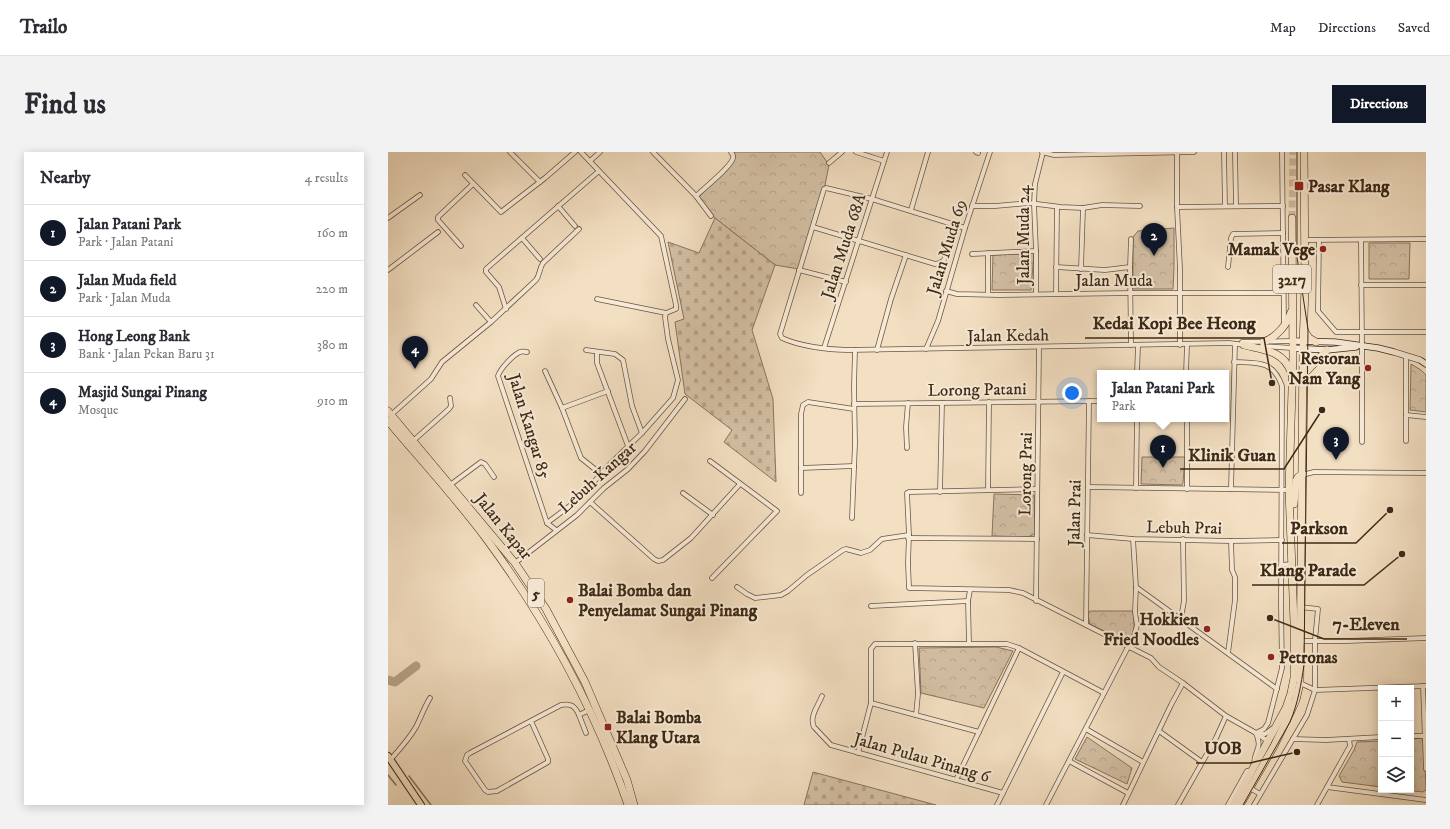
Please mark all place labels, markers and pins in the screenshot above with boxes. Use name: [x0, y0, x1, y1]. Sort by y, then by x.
place label: Pasar Klang: [1308, 176, 1390, 198]
marker: Pasar Klang: [1293, 180, 1305, 192]
pin: 2: [1141, 223, 1167, 256]
place label: Mamak Vege: [1228, 239, 1315, 261]
marker: Mamak Vege: [1318, 244, 1328, 254]
callout: Kedai Kopi Bee Heong: [1085, 308, 1264, 338]
pin: 4: [402, 336, 428, 369]
place label: Restoran Nam Yang: [1289, 348, 1361, 390]
marker: Restoran Nam Yang: [1363, 363, 1373, 373]
pin: 3: [1323, 427, 1349, 460]
pin: 1: [1150, 435, 1176, 468]
callout: Klinik Guan: [1180, 439, 1284, 469]
callout: Parkson: [1282, 513, 1356, 543]
callout: Klang Parade: [1252, 555, 1364, 585]
place label: Balai Bomba dan Penyelamat Sungai Pinang: [578, 580, 758, 622]
marker: Balai Bomba dan Penyelamat Sungai Pinang: [565, 595, 575, 605]
place label: Hokkien Fried Noodles: [1103, 609, 1199, 651]
callout: 7-Eleven: [1324, 609, 1407, 639]
marker: Hokkien Fried Noodles: [1202, 624, 1212, 634]
place label: Petronas: [1279, 647, 1338, 669]
marker: Petronas: [1266, 652, 1276, 662]
place label: Balai Bomba Klang Utara: [616, 707, 702, 749]
marker: Balai Bomba Klang Utara: [603, 722, 613, 732]
callout: UOB: [1196, 733, 1250, 763]

